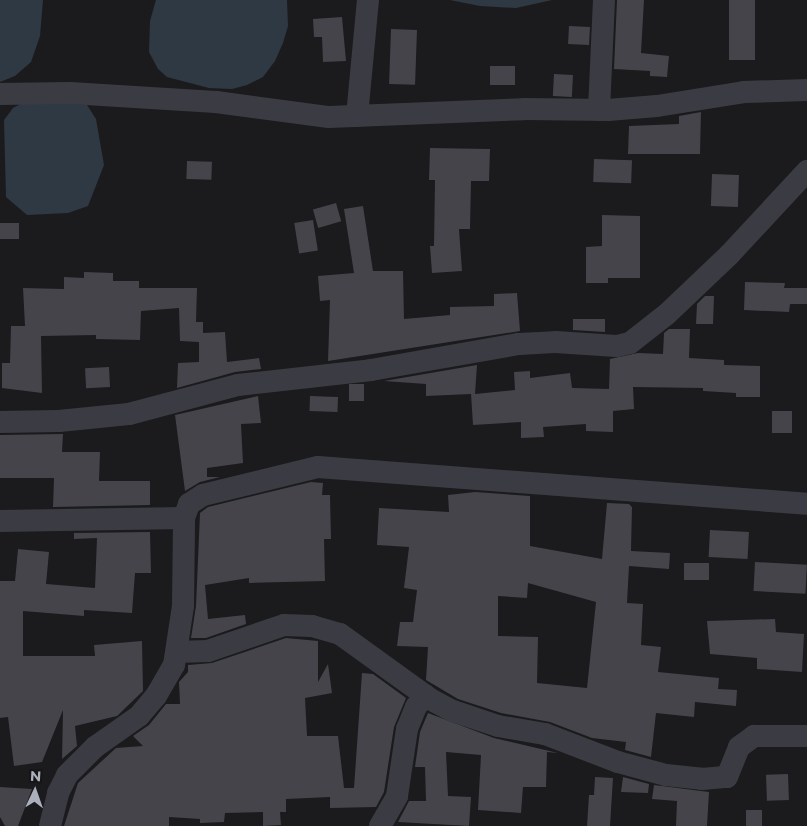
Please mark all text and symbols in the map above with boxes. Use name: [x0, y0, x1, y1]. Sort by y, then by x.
north arrow: [10, 766, 60, 816]
text: N: [30, 767, 42, 785]

